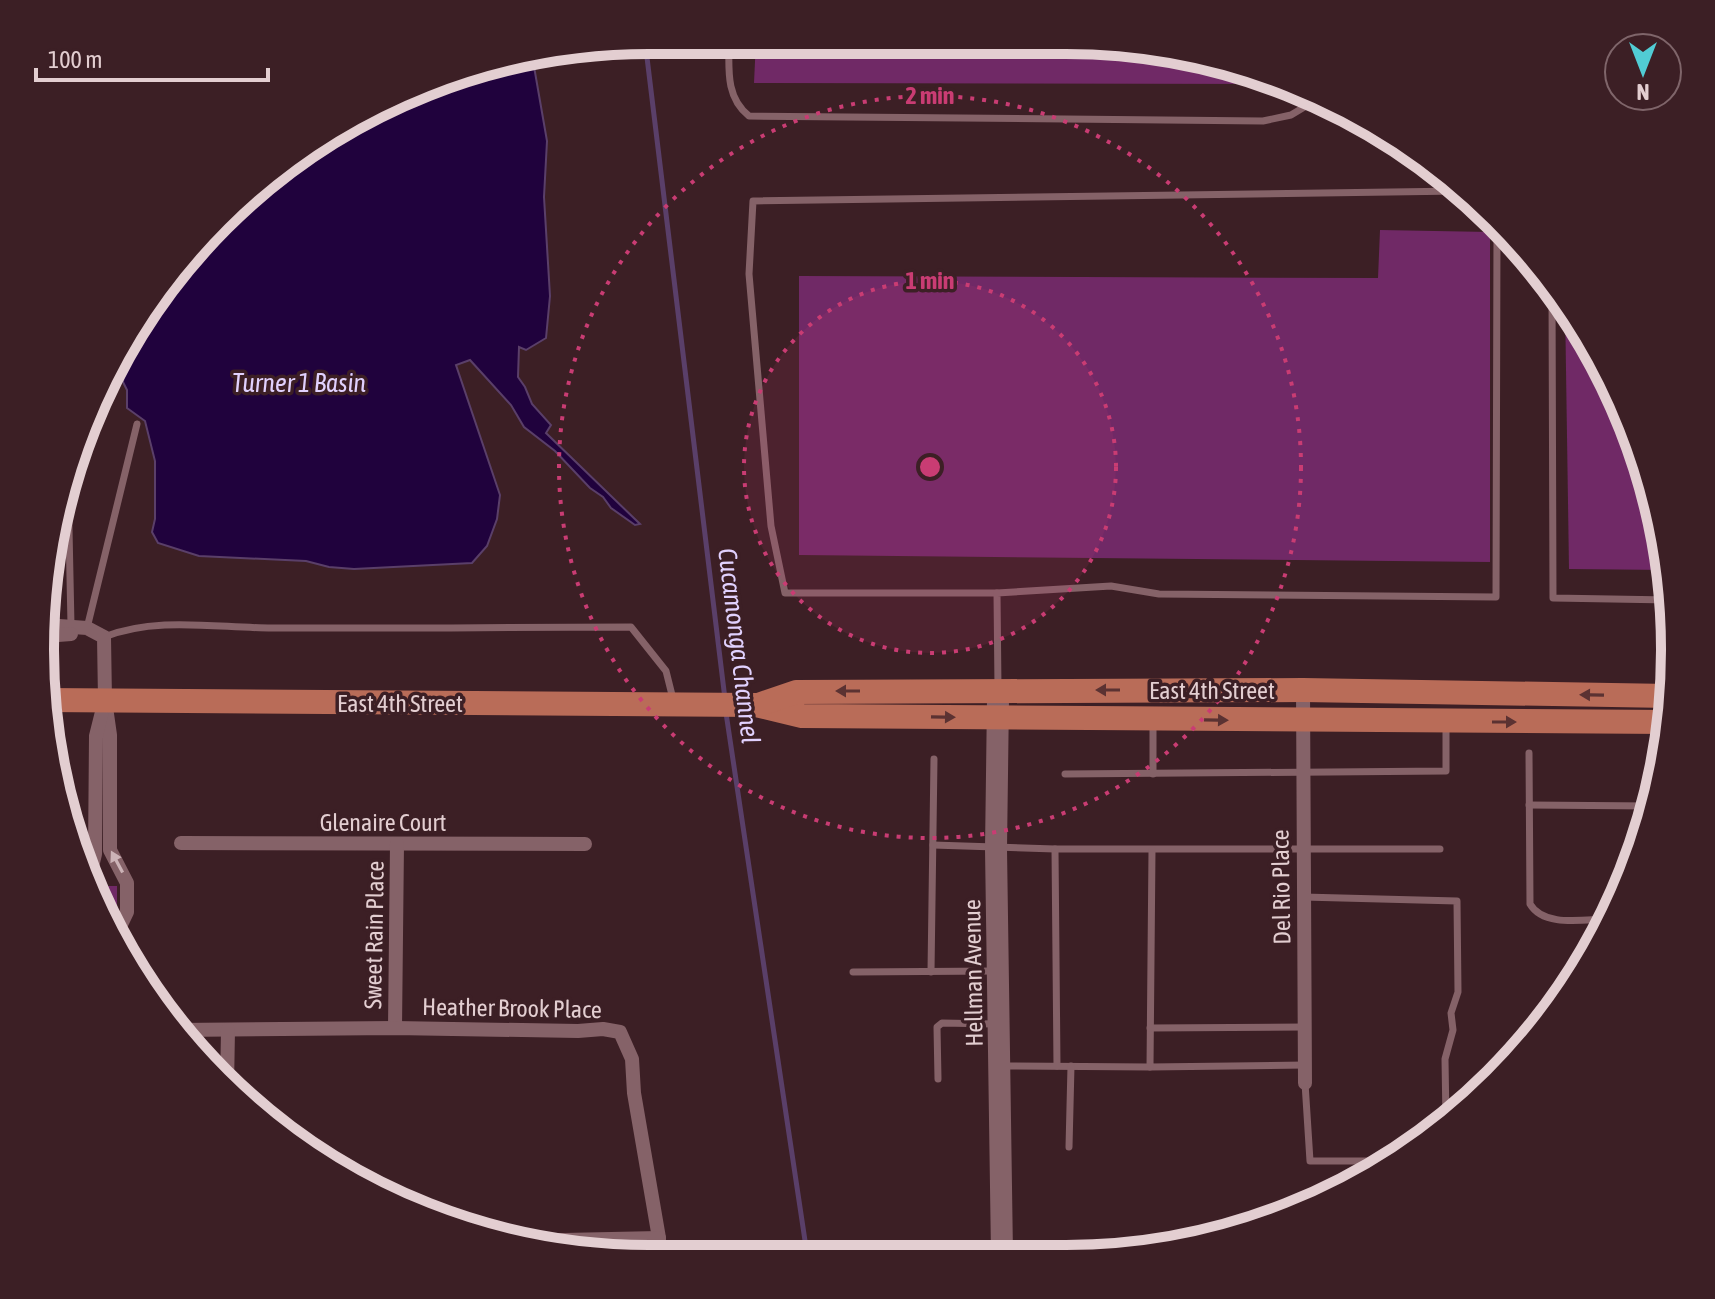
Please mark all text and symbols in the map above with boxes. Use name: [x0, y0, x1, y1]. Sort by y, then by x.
scale bar: [36, 32, 268, 82]
north arrow: [1603, 32, 1683, 112]
text: 100 m: [48, 46, 102, 73]
text: N: [1637, 79, 1649, 105]
text: 2 min: [905, 82, 955, 109]
text: 1 min: [905, 267, 955, 294]
water label: Turner 1 Basin: [232, 368, 366, 398]
centre of rings: [916, 453, 944, 481]
water label: Cucamonga Channel: [712, 546, 766, 746]
street label: East 4th Street: [1149, 677, 1275, 704]
one-way arrow: [1095, 684, 1120, 696]
one-way arrow: [835, 685, 860, 697]
one-way arrow: [1579, 689, 1604, 701]
street label: East 4th Street: [337, 690, 463, 717]
one-way arrow: [931, 711, 956, 723]
one-way arrow: [1204, 714, 1229, 726]
one-way arrow: [1492, 716, 1517, 728]
street label: Glenaire Court: [320, 809, 446, 836]
street label: Del Rio Place: [1266, 829, 1296, 945]
one-way arrow: [110, 851, 124, 873]
street label: Sweet Rain Place: [359, 861, 389, 1009]
street label: Hellman Avenue: [958, 899, 988, 1047]
street label: Heather Brook Place: [422, 993, 602, 1023]

